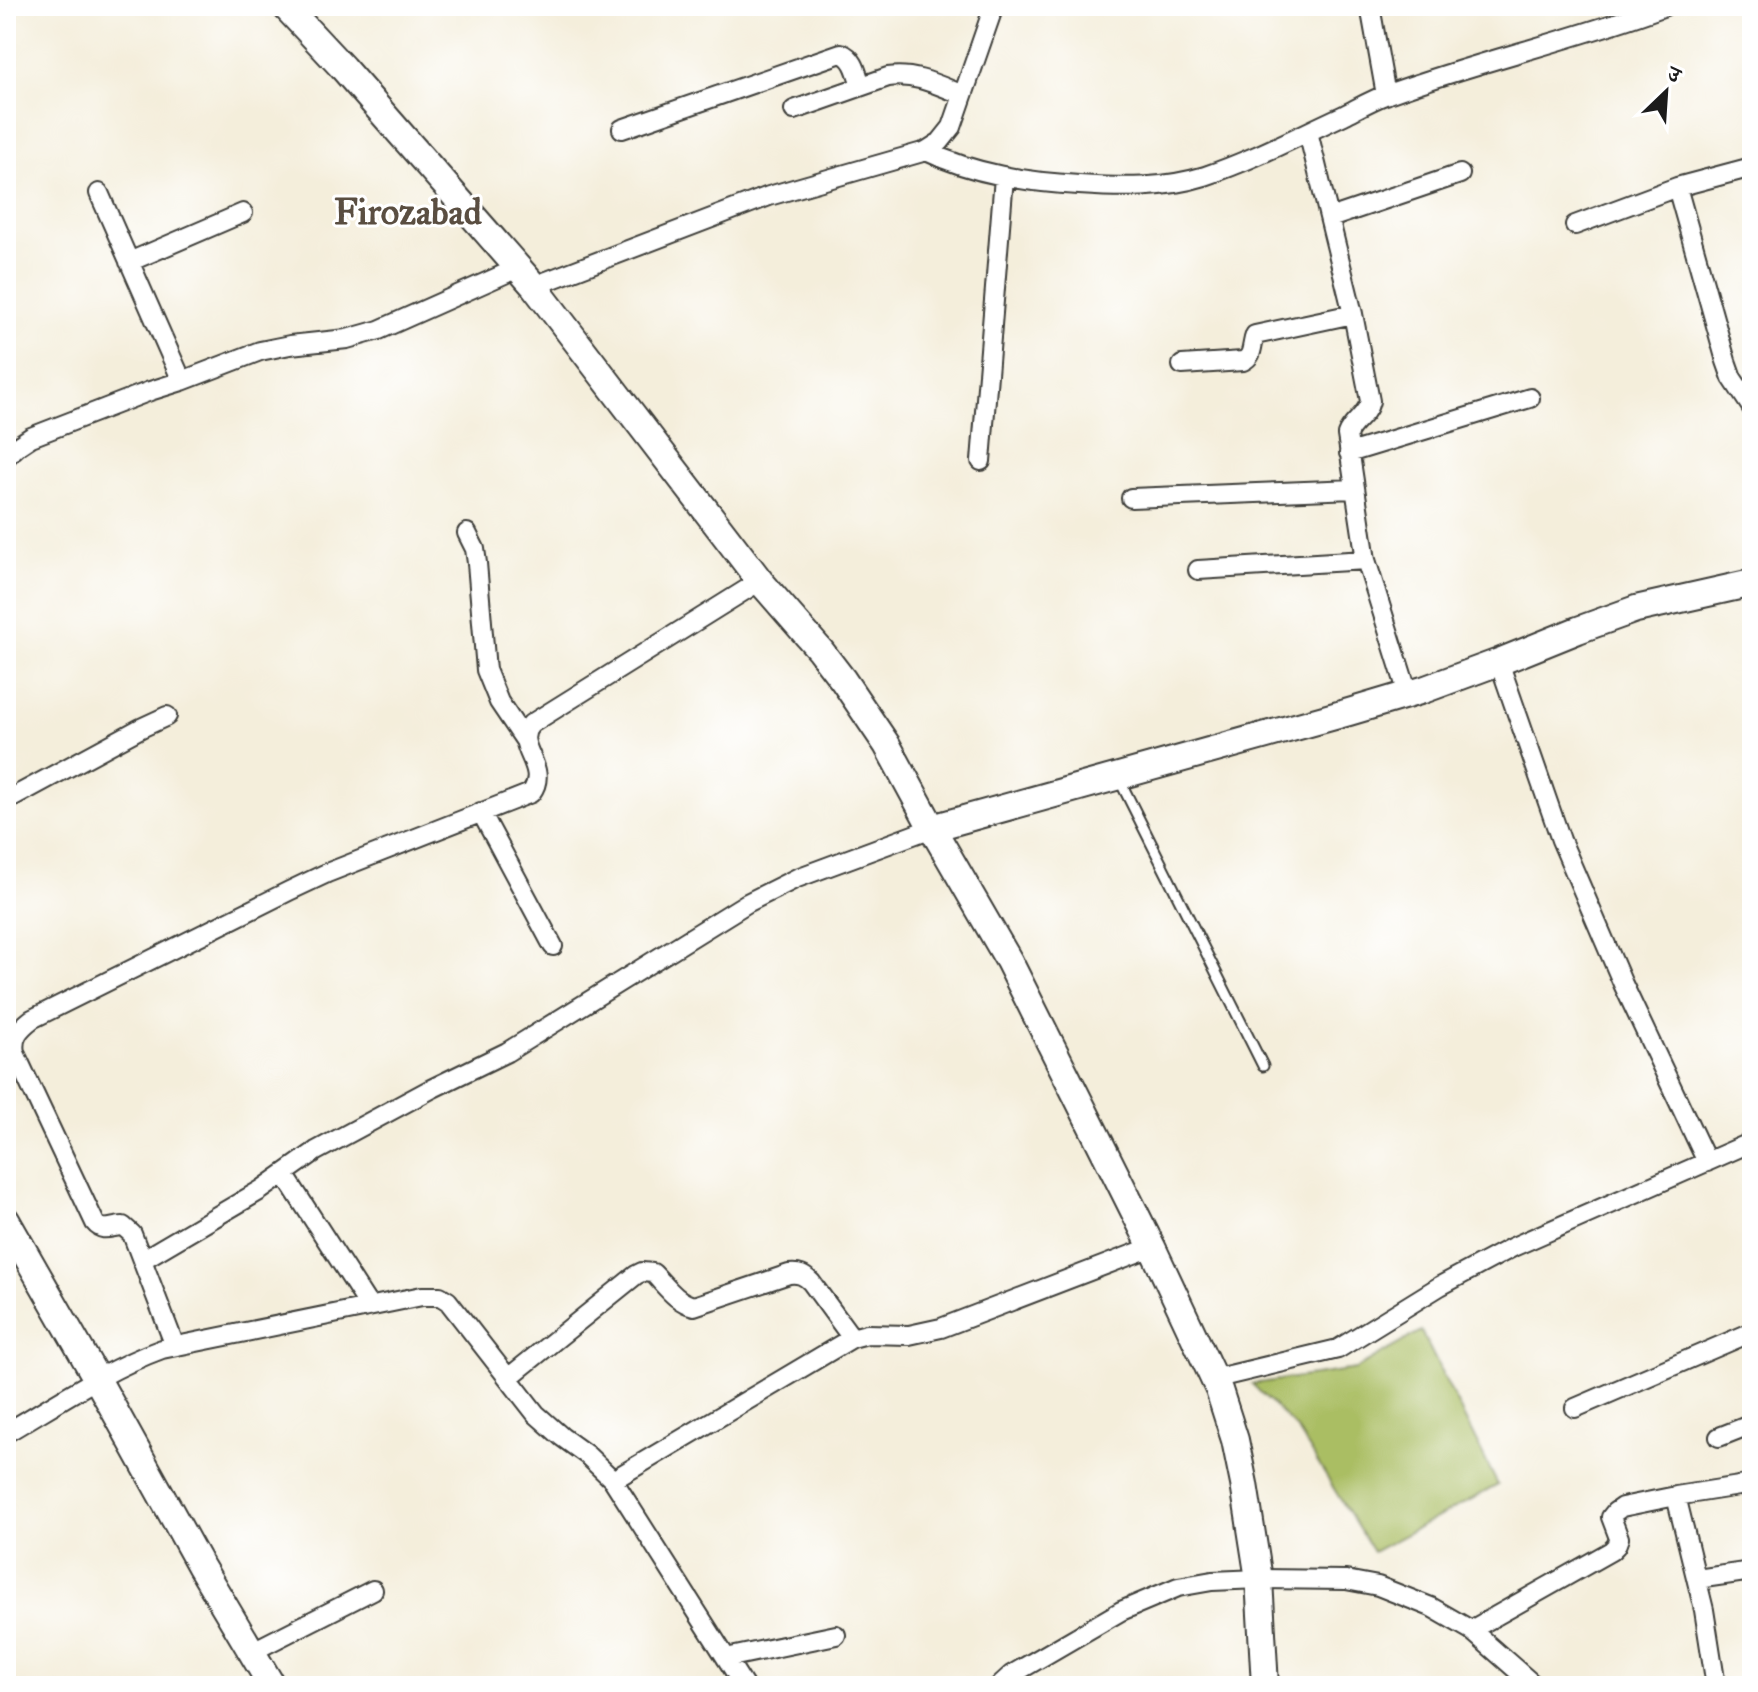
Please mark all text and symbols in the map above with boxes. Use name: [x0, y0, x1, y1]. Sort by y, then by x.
north arrow: [1626, 52, 1706, 132]
text: उ: [1662, 59, 1687, 90]
district label: Firozabad: [334, 190, 483, 234]

